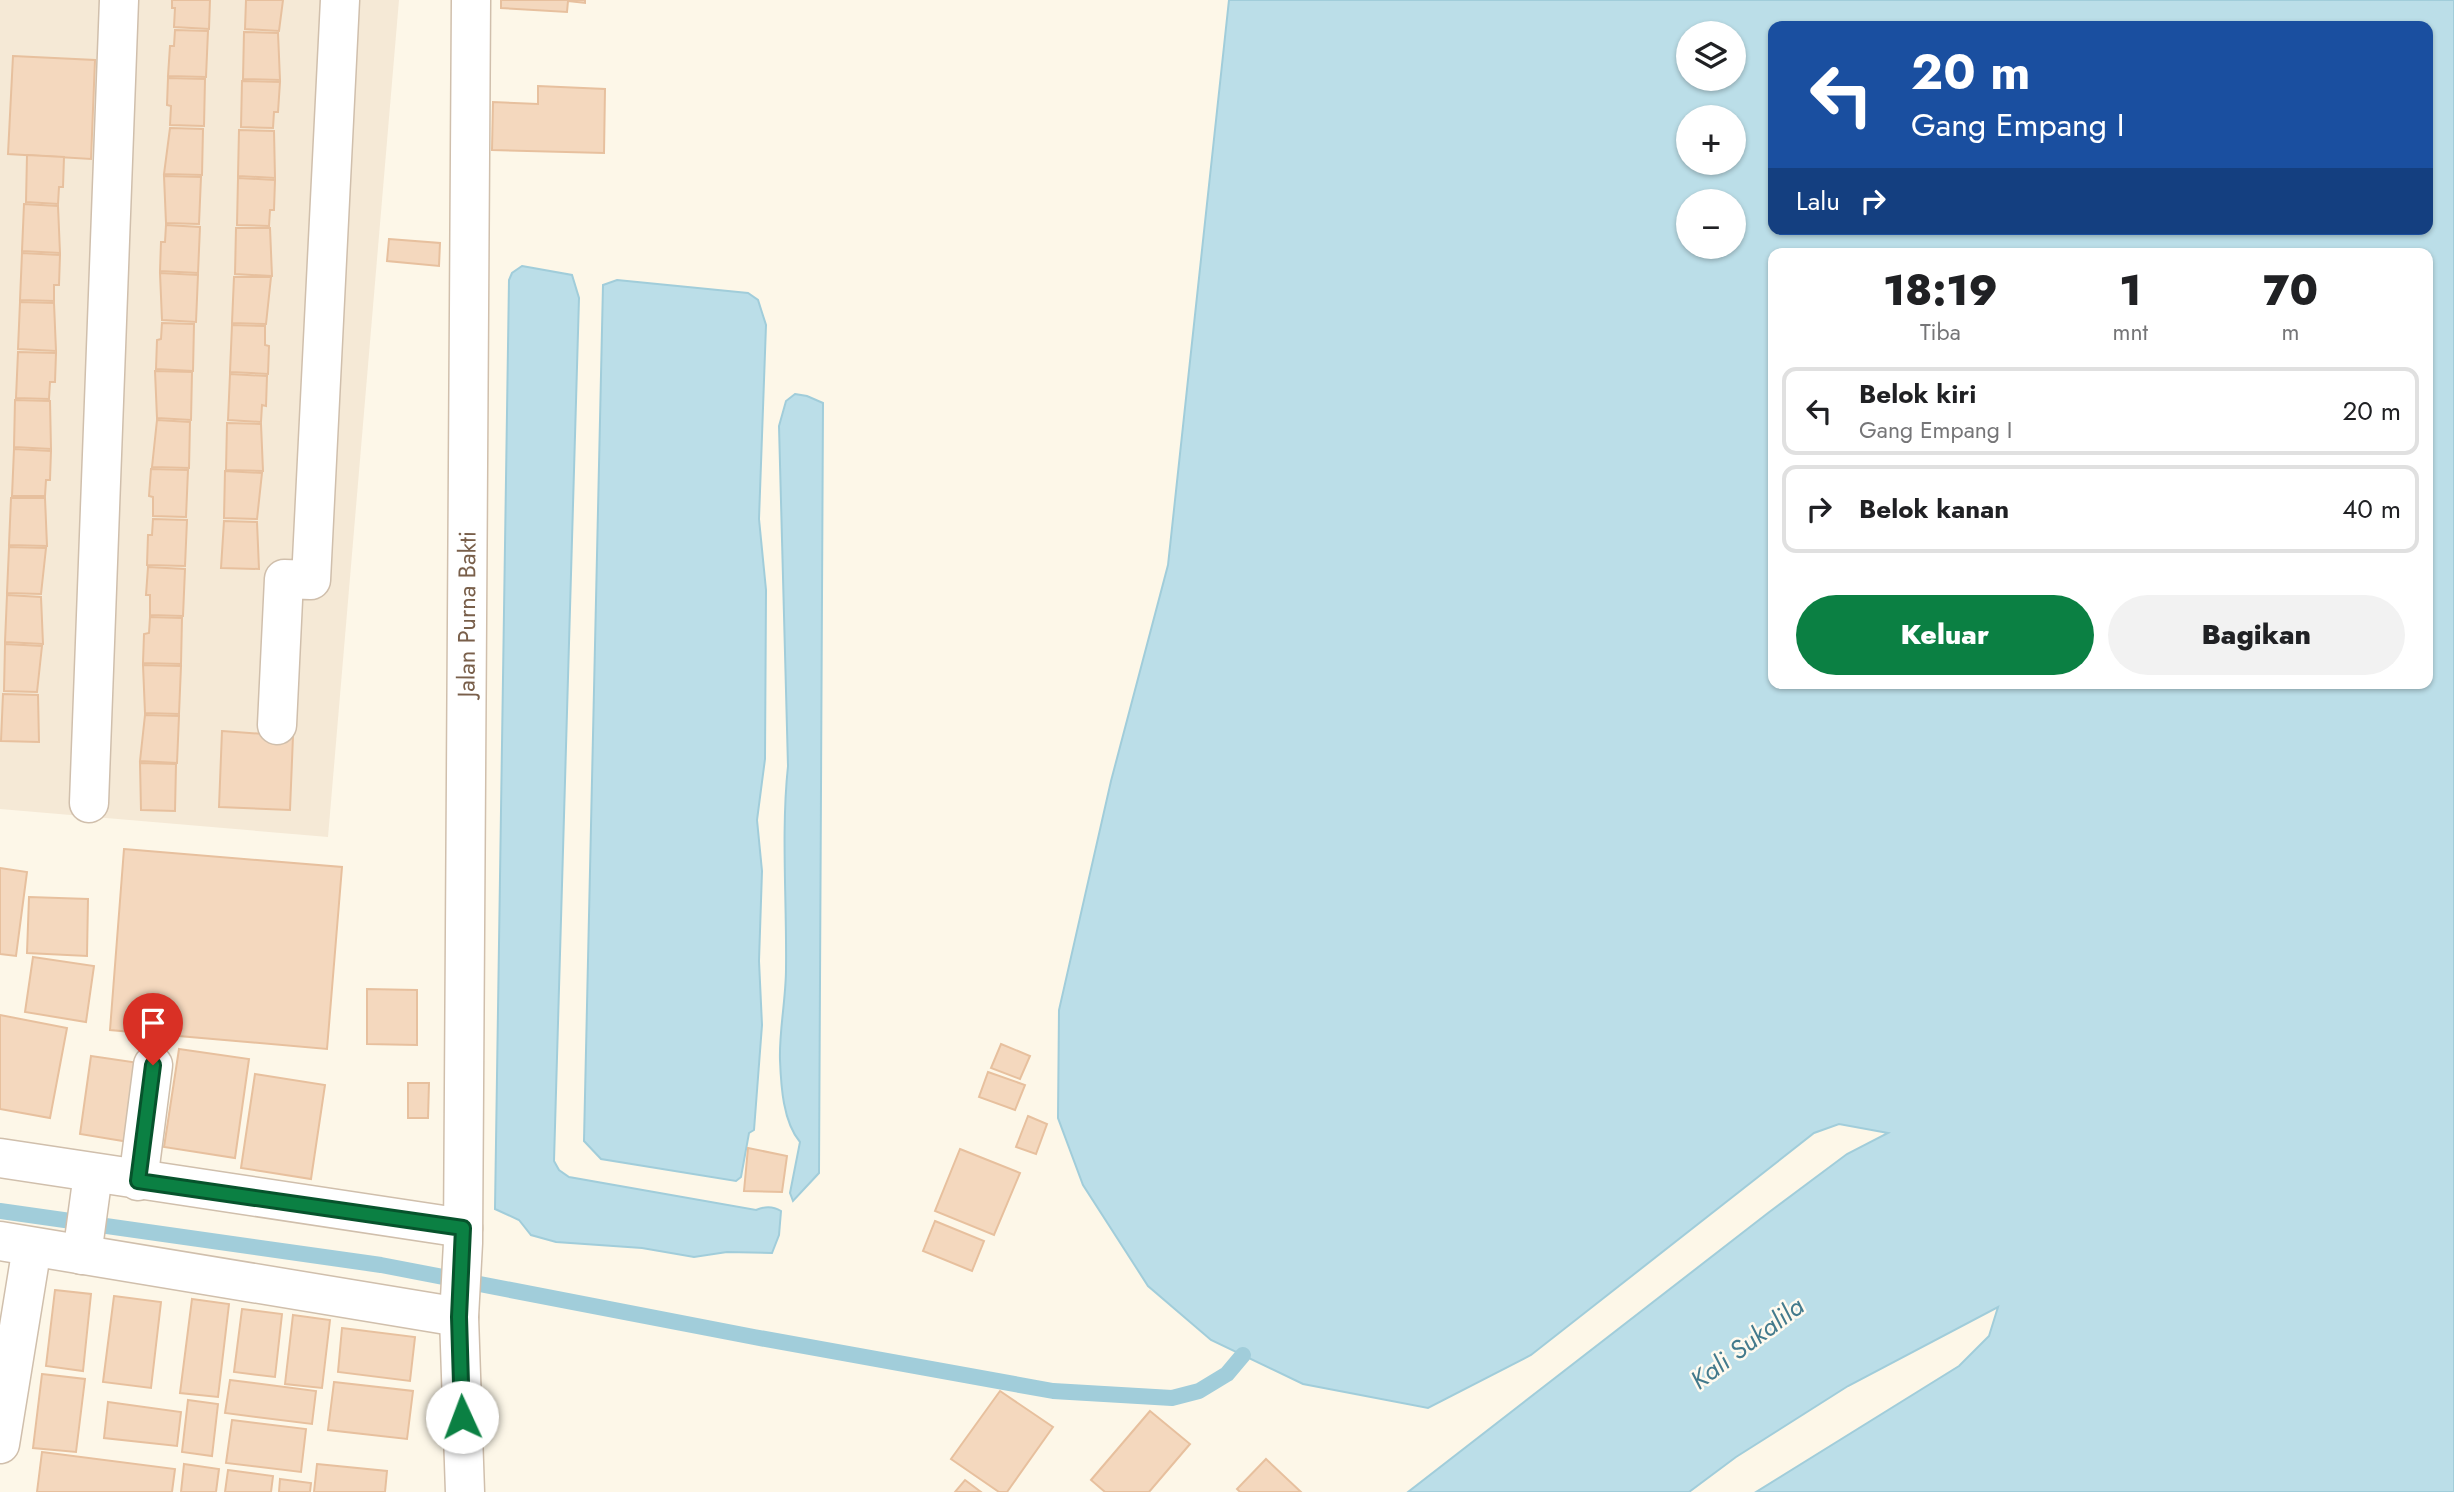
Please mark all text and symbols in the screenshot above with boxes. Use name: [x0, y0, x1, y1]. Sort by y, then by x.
map controls: [1676, 21, 1746, 259]
button: layers: [1676, 21, 1746, 91]
text: 20 m: [1911, 37, 2030, 107]
icon: left: [1796, 49, 1887, 140]
text: Gang Empang I: [1911, 102, 2125, 148]
button: +: [1676, 105, 1746, 175]
text: Lalu: [1796, 182, 1840, 220]
icon: right: [1854, 182, 1892, 220]
button: −: [1676, 189, 1746, 259]
text: 18:19: [1883, 260, 1998, 321]
text: 1: [2119, 260, 2141, 321]
text: 70: [2263, 260, 2318, 321]
text: Tiba: [1920, 315, 1961, 349]
text: mnt: [2113, 315, 2148, 349]
text: m: [2282, 315, 2300, 349]
text: Belok kiri: [1859, 375, 1976, 413]
icon: left: [1800, 392, 1838, 430]
text: 20 m: [2343, 392, 2401, 430]
text: Gang Empang I: [1859, 413, 2012, 447]
icon: right: [1800, 490, 1838, 528]
text: Belok kanan: [1859, 490, 2009, 528]
text: 40 m: [2342, 490, 2401, 528]
street label: Jalan Purna Bakti: [448, 531, 485, 701]
button: Keluar: [1796, 595, 2094, 675]
button: Bagikan: [2108, 595, 2405, 675]
pin: [123, 993, 183, 1065]
icon: arrive: [134, 1004, 172, 1042]
water label: Kali Sukalila: [1682, 1287, 1812, 1398]
position arrow: [425, 1380, 499, 1454]

